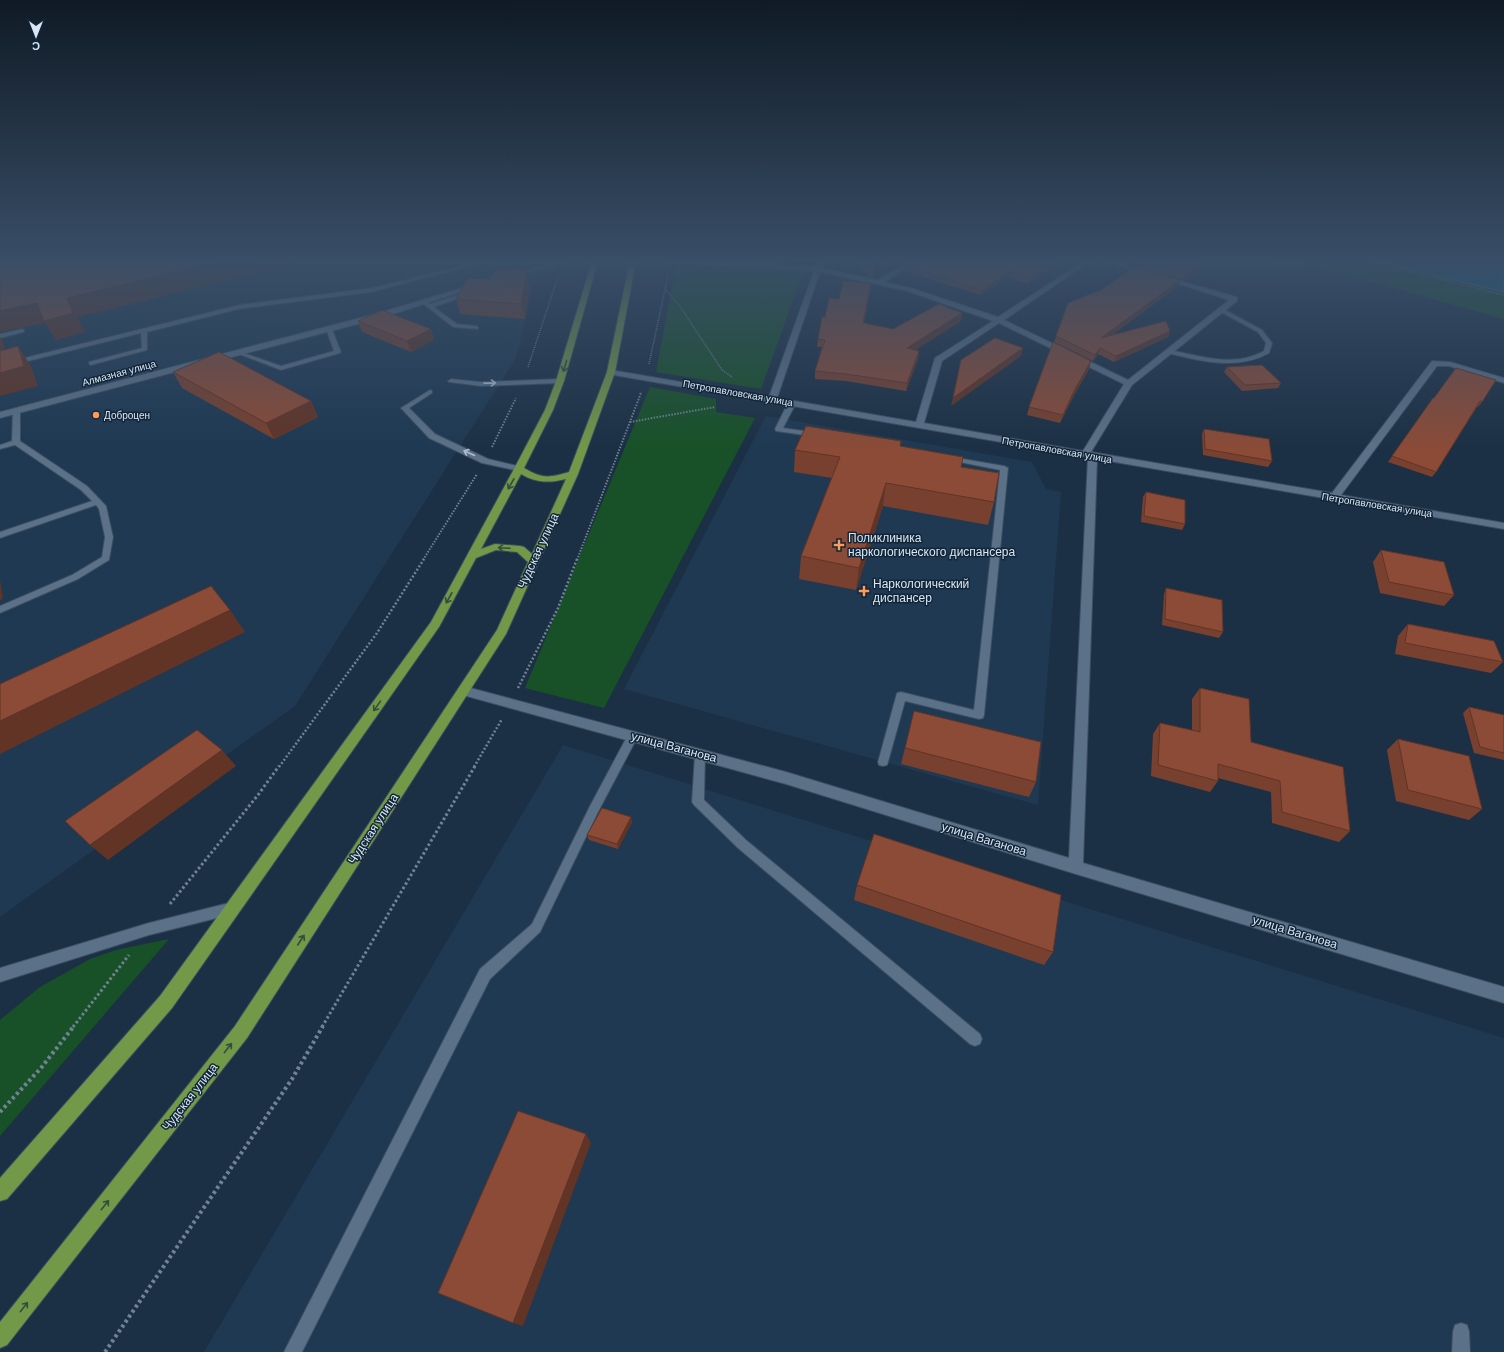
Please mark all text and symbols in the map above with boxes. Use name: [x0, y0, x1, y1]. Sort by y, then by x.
north arrow: [16, 16, 56, 56]
text: С: [32, 39, 40, 53]
street label: Алмазная улица: [81, 357, 158, 389]
one-way arrow: [561, 359, 568, 372]
street label: Петропавловская улица: [682, 377, 795, 409]
one-way arrow: [483, 380, 496, 387]
place label: Доброцен: [104, 409, 150, 422]
marker: Доброцен: [91, 410, 101, 420]
street label: Петропавловская улица: [1001, 434, 1114, 466]
one-way arrow: [463, 449, 475, 456]
one-way arrow: [507, 478, 515, 490]
street label: Петропавловская улица: [1321, 490, 1434, 520]
street label: Чудская улица: [514, 510, 563, 591]
place label: Поликлиника наркологического диспансера: [848, 530, 1015, 560]
marker: Поликлиника наркологического диспансера: [833, 539, 845, 551]
one-way arrow: [498, 544, 511, 552]
place label: Наркологический диспансер: [873, 576, 969, 606]
marker: Наркологический диспансер: [858, 585, 870, 597]
one-way arrow: [445, 592, 452, 604]
one-way arrow: [373, 700, 381, 711]
street label: улица Ваганова: [629, 728, 719, 766]
street label: Чудская улица: [344, 790, 402, 868]
street label: улица Ваганова: [940, 819, 1029, 860]
street label: улица Ваганова: [1251, 912, 1340, 953]
one-way arrow: [297, 935, 305, 946]
one-way arrow: [224, 1042, 233, 1053]
street label: Чудская улица: [159, 1060, 222, 1134]
one-way arrow: [100, 1200, 109, 1211]
one-way arrow: [20, 1302, 28, 1313]

